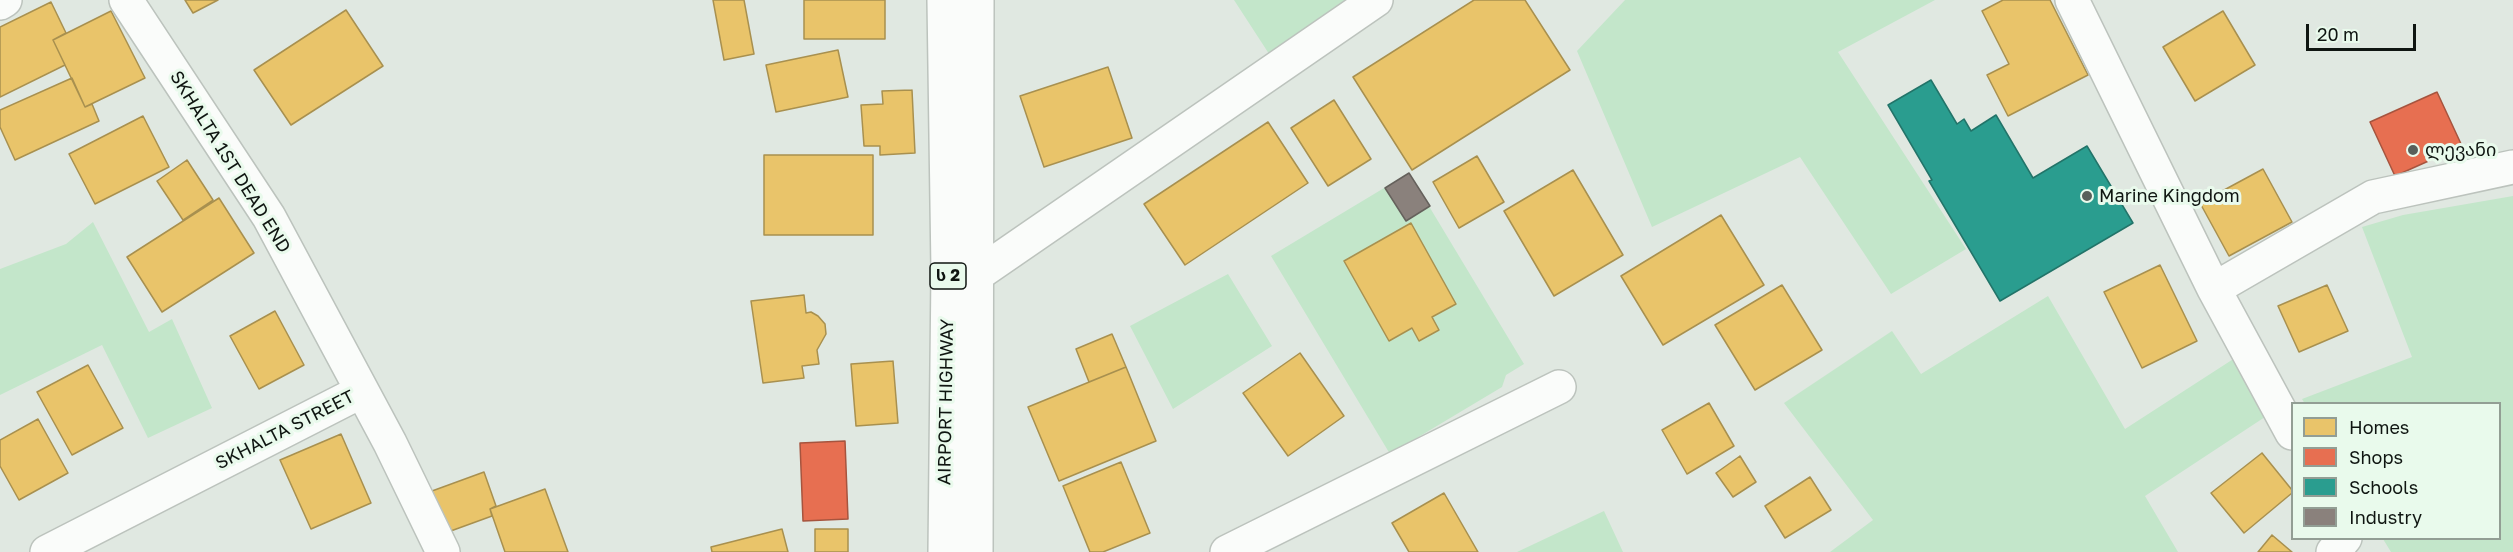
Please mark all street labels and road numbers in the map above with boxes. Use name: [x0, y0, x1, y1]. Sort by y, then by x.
street label: SKHALTA 1ST DEAD END: [165, 67, 295, 257]
road number: ს 2: [930, 263, 966, 289]
street label: AIRPORT HIGHWAY: [934, 319, 958, 485]
street label: SKHALTA STREET: [212, 386, 358, 474]

